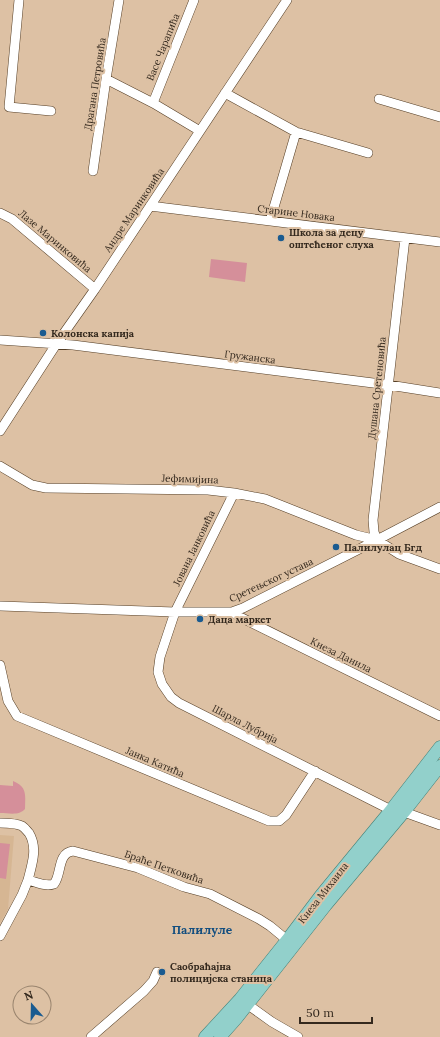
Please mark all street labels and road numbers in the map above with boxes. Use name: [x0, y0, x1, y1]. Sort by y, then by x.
street label: Васе Чарапића: [144, 11, 182, 83]
street label: Драгана Петровића: [81, 37, 109, 131]
street label: Андре Маринковића: [100, 165, 167, 256]
street label: Старине Новака: [257, 202, 335, 224]
street label: Лазе Маринковића: [16, 207, 94, 275]
street label: Душана Сретеновића: [365, 336, 389, 440]
street label: Гружанска: [224, 347, 276, 367]
street label: Јефимијина: [160, 471, 219, 486]
street label: Јована Јанковића: [170, 508, 218, 589]
street label: Сретењског устава: [227, 555, 315, 605]
street label: Кнеза Данила: [308, 635, 374, 675]
street label: Шарла Лубрија: [210, 702, 280, 746]
street label: Јанка Катића: [123, 743, 186, 780]
street label: Браће Петковића: [123, 847, 205, 887]
street label: Кнеза Михаила: [295, 860, 351, 926]

